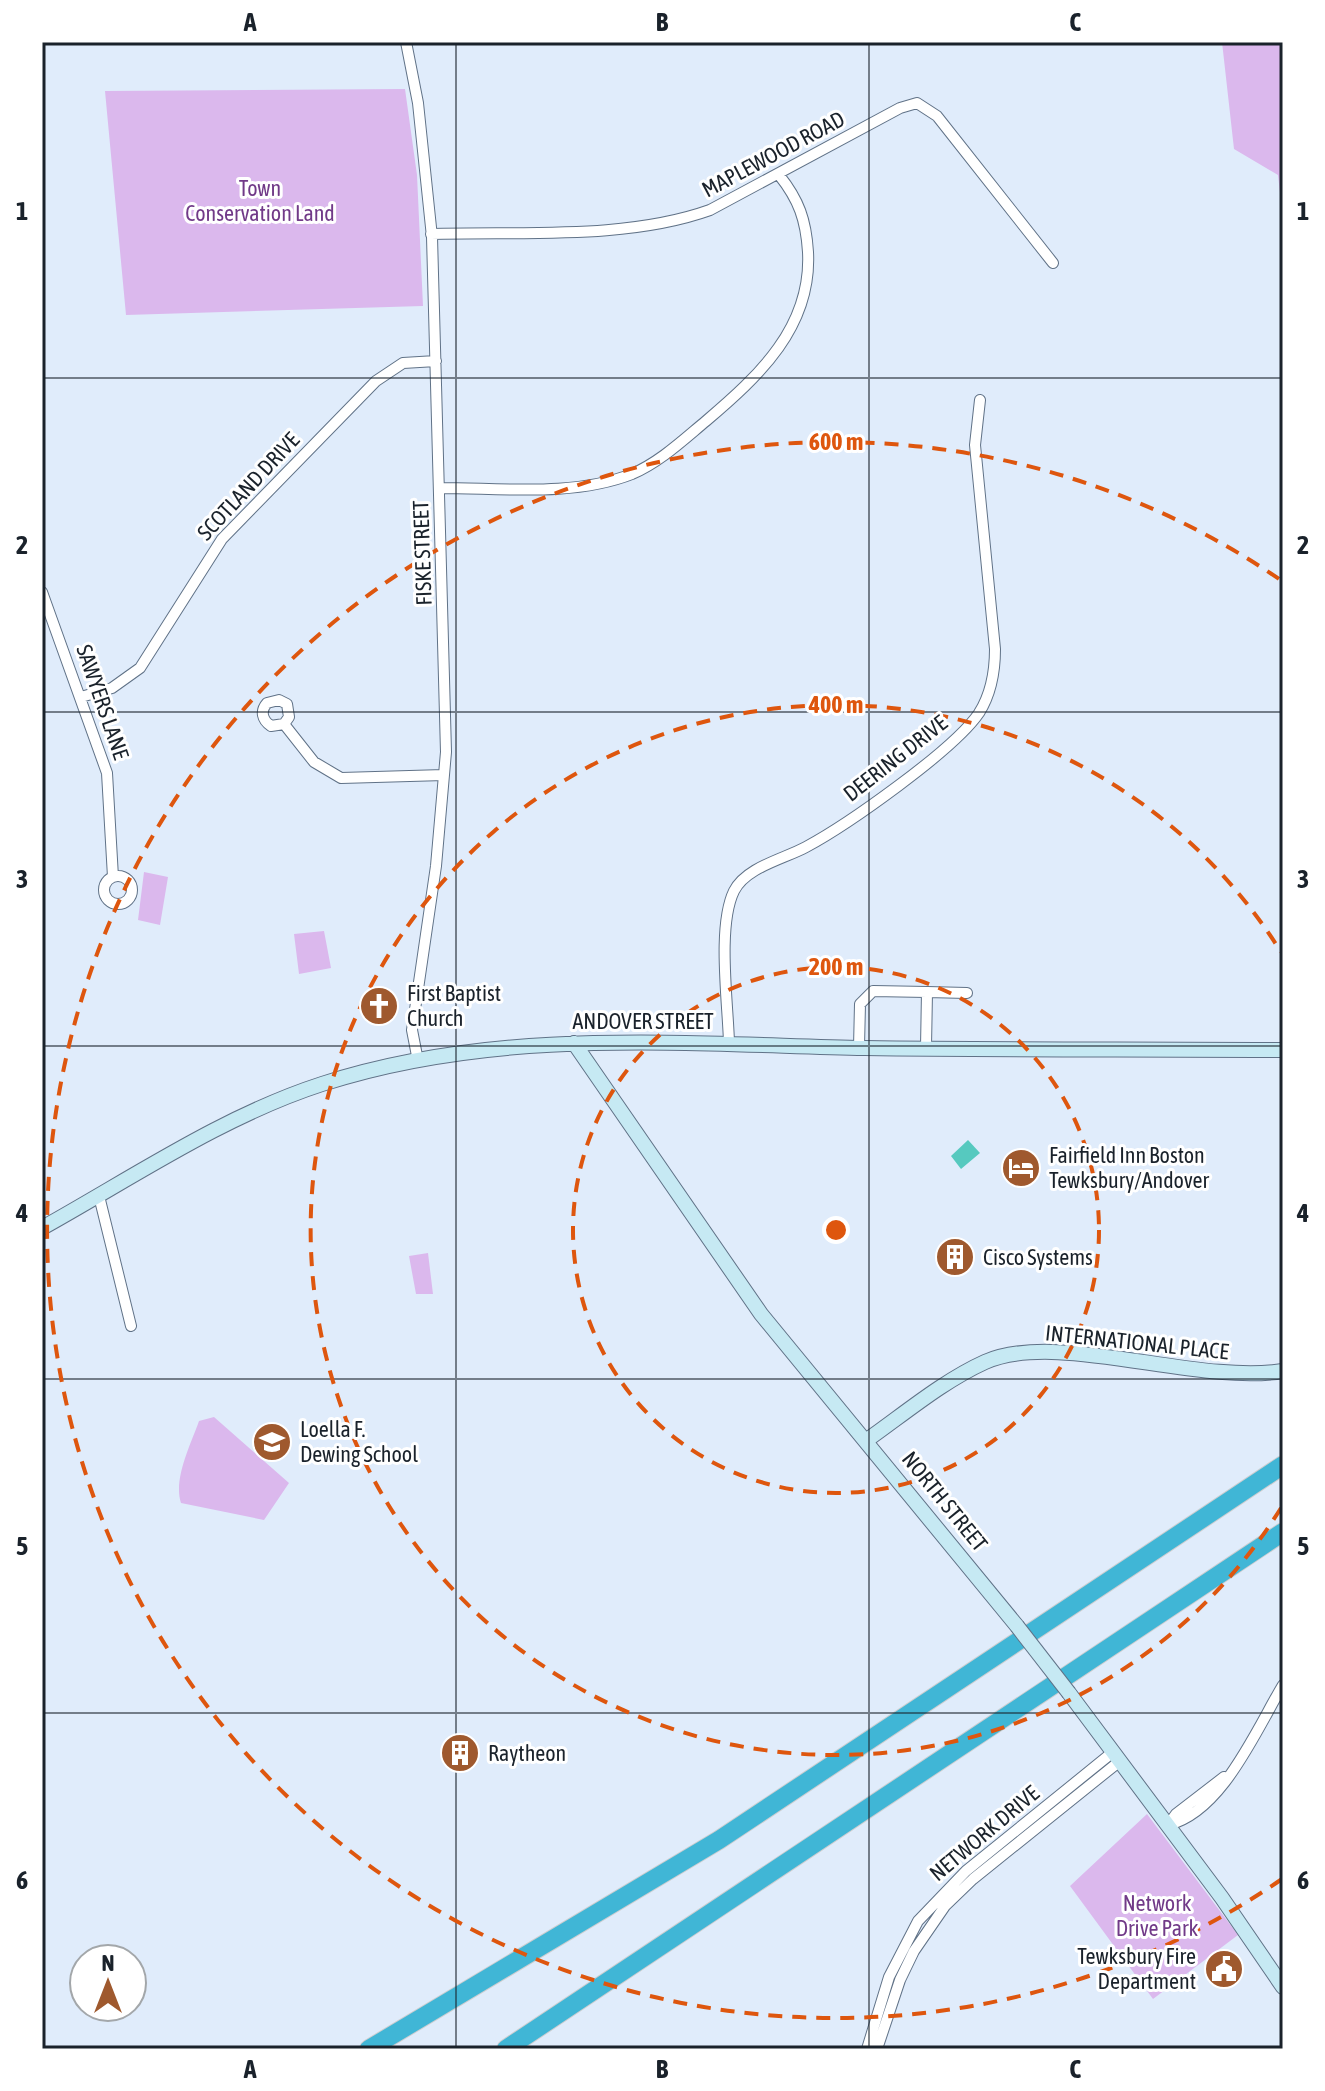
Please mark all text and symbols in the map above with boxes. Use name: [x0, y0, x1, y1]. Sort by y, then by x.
text: A: [243, 7, 257, 37]
text: B: [656, 7, 669, 37]
text: C: [1069, 7, 1081, 37]
street label: MAPLEWOOD ROAD: [697, 106, 849, 202]
park label: Town Conservation Land: [185, 175, 335, 226]
text: 1: [16, 196, 28, 226]
text: 1: [1297, 196, 1309, 226]
street label: SCOTLAND DRIVE: [192, 426, 305, 545]
text: 600 m: [809, 428, 863, 455]
street label: FISKE STREET: [407, 500, 437, 606]
text: 2: [16, 530, 28, 560]
text: 2: [1297, 530, 1309, 560]
street label: SAWYERS LANE: [71, 641, 135, 763]
text: 400 m: [808, 691, 863, 718]
street label: DEERING DRIVE: [838, 709, 953, 807]
text: 3: [16, 864, 28, 894]
text: 3: [1297, 864, 1309, 894]
text: 200 m: [809, 953, 863, 980]
place label: First Baptist Church: [407, 980, 501, 1031]
church icon: First Baptist Church: [358, 985, 400, 1027]
street label: ANDOVER STREET: [572, 1008, 714, 1034]
place label: Fairfield Inn Boston Tewksbury/Andover: [1049, 1142, 1210, 1193]
hotel icon: Fairfield Inn Boston Tewksbury/Andover: [1000, 1147, 1042, 1189]
text: 4: [15, 1198, 28, 1228]
text: 4: [1296, 1198, 1309, 1228]
centre of rings: [822, 1216, 850, 1244]
building icon: Cisco Systems: [934, 1236, 976, 1278]
place label: Cisco Systems: [983, 1244, 1093, 1270]
street label: INTERNATIONAL PLACE: [1044, 1319, 1231, 1365]
place label: Loella F. Dewing School: [300, 1416, 418, 1467]
school or university icon: Loella F. Dewing School: [251, 1421, 293, 1463]
street label: NORTH STREET: [897, 1446, 993, 1556]
text: 5: [16, 1531, 28, 1561]
text: 5: [1297, 1531, 1309, 1561]
building icon: Raytheon: [439, 1732, 481, 1774]
place label: Raytheon: [488, 1740, 566, 1766]
street label: NETWORK DRIVE: [924, 1779, 1044, 1886]
text: 6: [16, 1865, 28, 1895]
text: 6: [1297, 1865, 1309, 1895]
park label: Network Drive Park: [1116, 1890, 1199, 1941]
north arrow: [68, 1943, 148, 2023]
place label: Tewksbury Fire Department: [1077, 1943, 1196, 1994]
public building icon: Tewksbury Fire Department: [1203, 1948, 1245, 1990]
text: N: [102, 1950, 114, 1976]
text: A: [243, 2054, 257, 2084]
text: B: [656, 2054, 669, 2084]
text: C: [1069, 2054, 1081, 2084]

